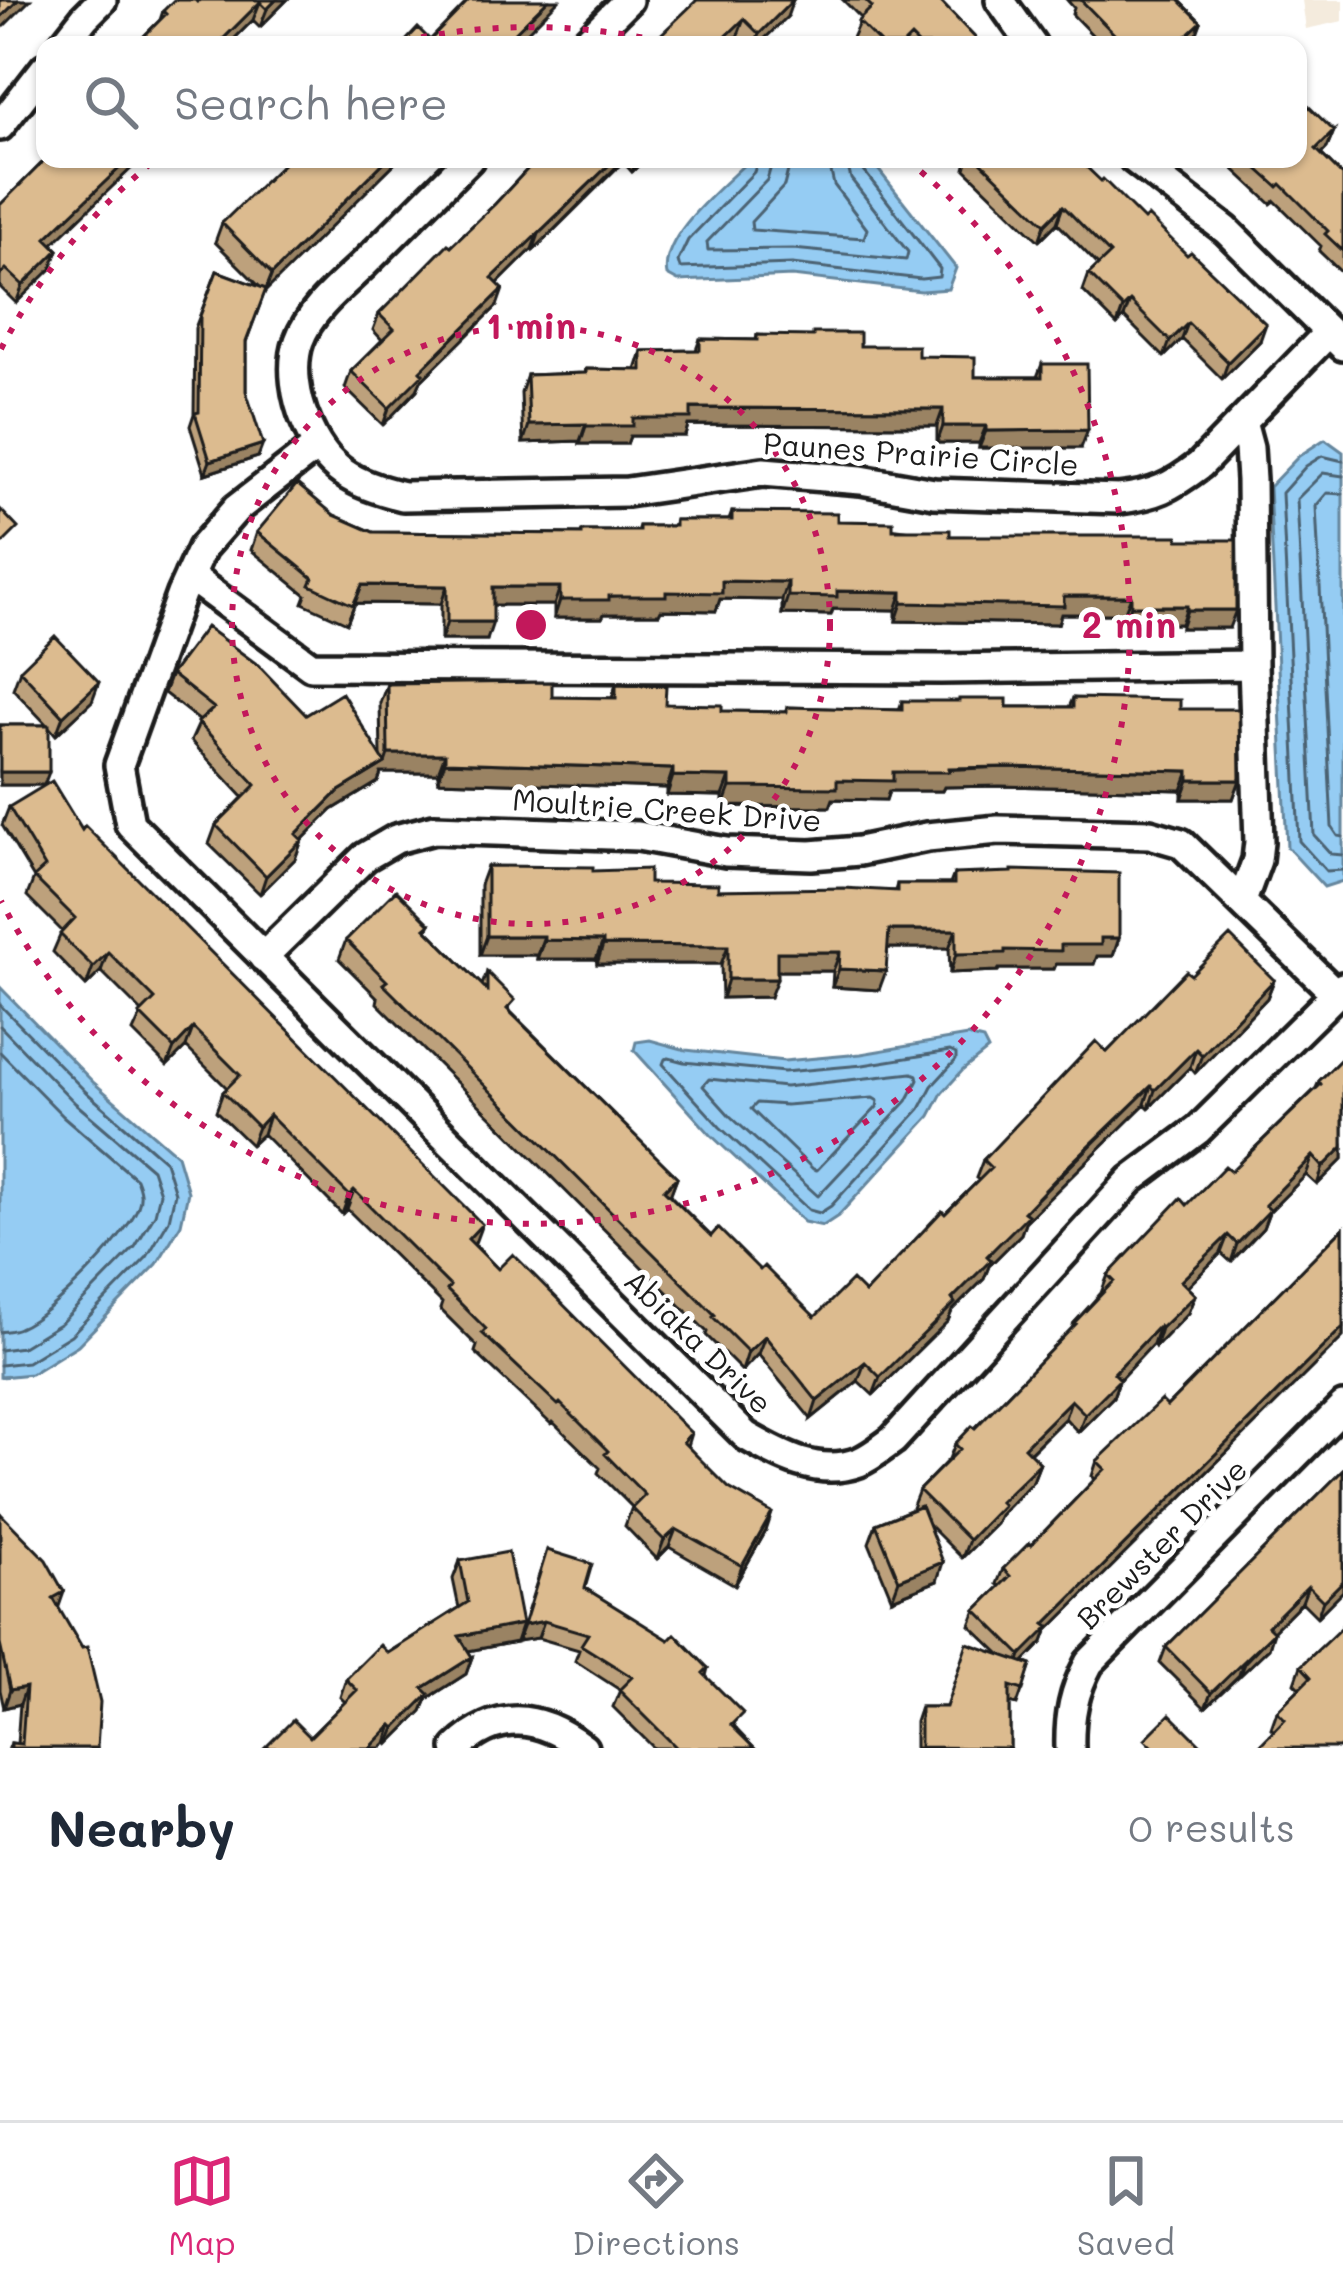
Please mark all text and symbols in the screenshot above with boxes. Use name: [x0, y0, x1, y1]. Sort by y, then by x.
search box: [36, 36, 1307, 168]
icon: search: [78, 69, 144, 135]
text: Search here: [174, 73, 448, 131]
text: 1 min: [486, 301, 576, 348]
street label: Paunes Prairie Circle: [762, 422, 1080, 484]
text: 2 min: [1082, 600, 1176, 647]
centre of rings: [510, 604, 552, 646]
street label: Moultrie Creek Drive: [511, 778, 823, 840]
street label: Abiaka Drive: [616, 1260, 782, 1422]
street label: Brewster Drive: [1067, 1449, 1255, 1637]
text: Nearby: [48, 1793, 235, 1860]
text: 0 results: [1129, 1801, 1295, 1852]
tab: Map: [168, 2148, 236, 2263]
tab: Directions: [572, 2148, 740, 2263]
tab: Saved: [1077, 2148, 1175, 2263]

